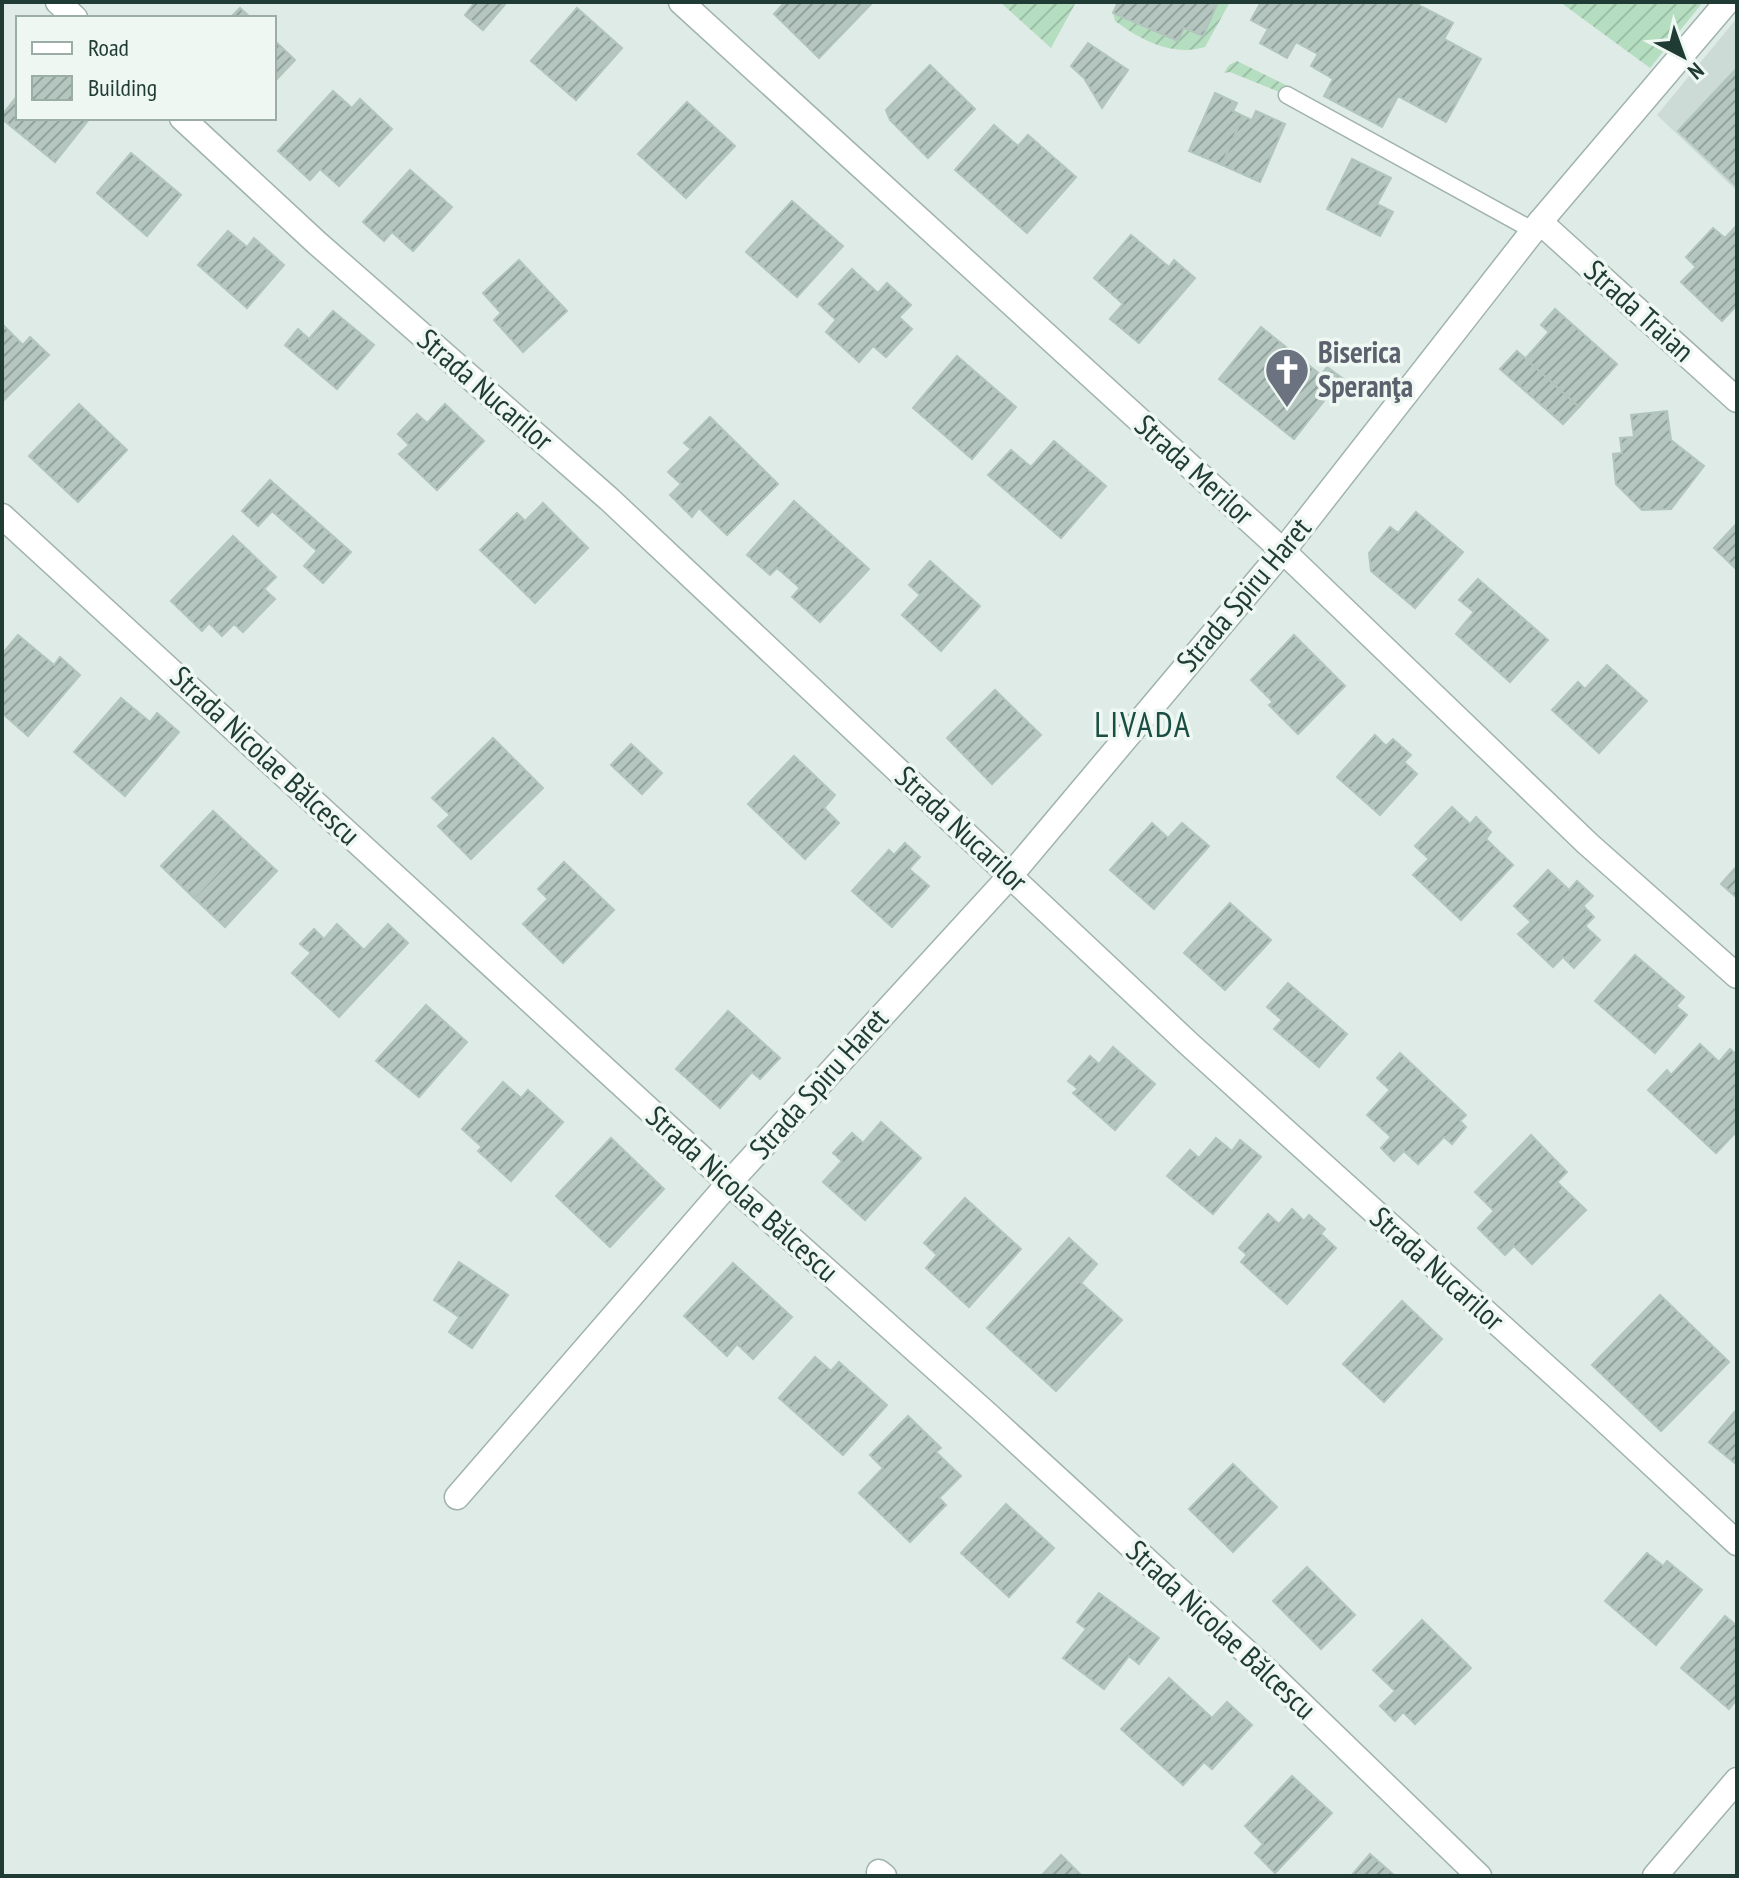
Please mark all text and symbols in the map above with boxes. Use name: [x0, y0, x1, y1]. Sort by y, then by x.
legend: [16, 16, 276, 120]
north arrow: [1643, 16, 1723, 96]
text: Road: [88, 32, 129, 63]
text: N: [1682, 57, 1710, 86]
text: Building: [88, 72, 157, 103]
street label: Strada Traian: [1577, 250, 1703, 369]
street label: Strada Nucarilor: [410, 319, 563, 459]
place label: Biserica Speranţa: [1318, 332, 1413, 405]
church icon: Biserica Speranţa: [1263, 346, 1311, 409]
street label: Strada Merilor: [1127, 405, 1263, 533]
street label: Strada Spiru Haret: [1167, 508, 1319, 679]
street label: Strada Nicolae Bălcescu: [163, 657, 369, 853]
district label: LIVADA: [1094, 702, 1192, 746]
street label: Strada Nucarilor: [888, 757, 1037, 900]
street label: Strada Spiru Haret: [740, 999, 896, 1166]
street label: Strada Nicolae Bălcescu: [639, 1096, 847, 1290]
street label: Strada Nucarilor: [1363, 1197, 1514, 1339]
street label: Strada Nicolae Bălcescu: [1119, 1531, 1325, 1727]

